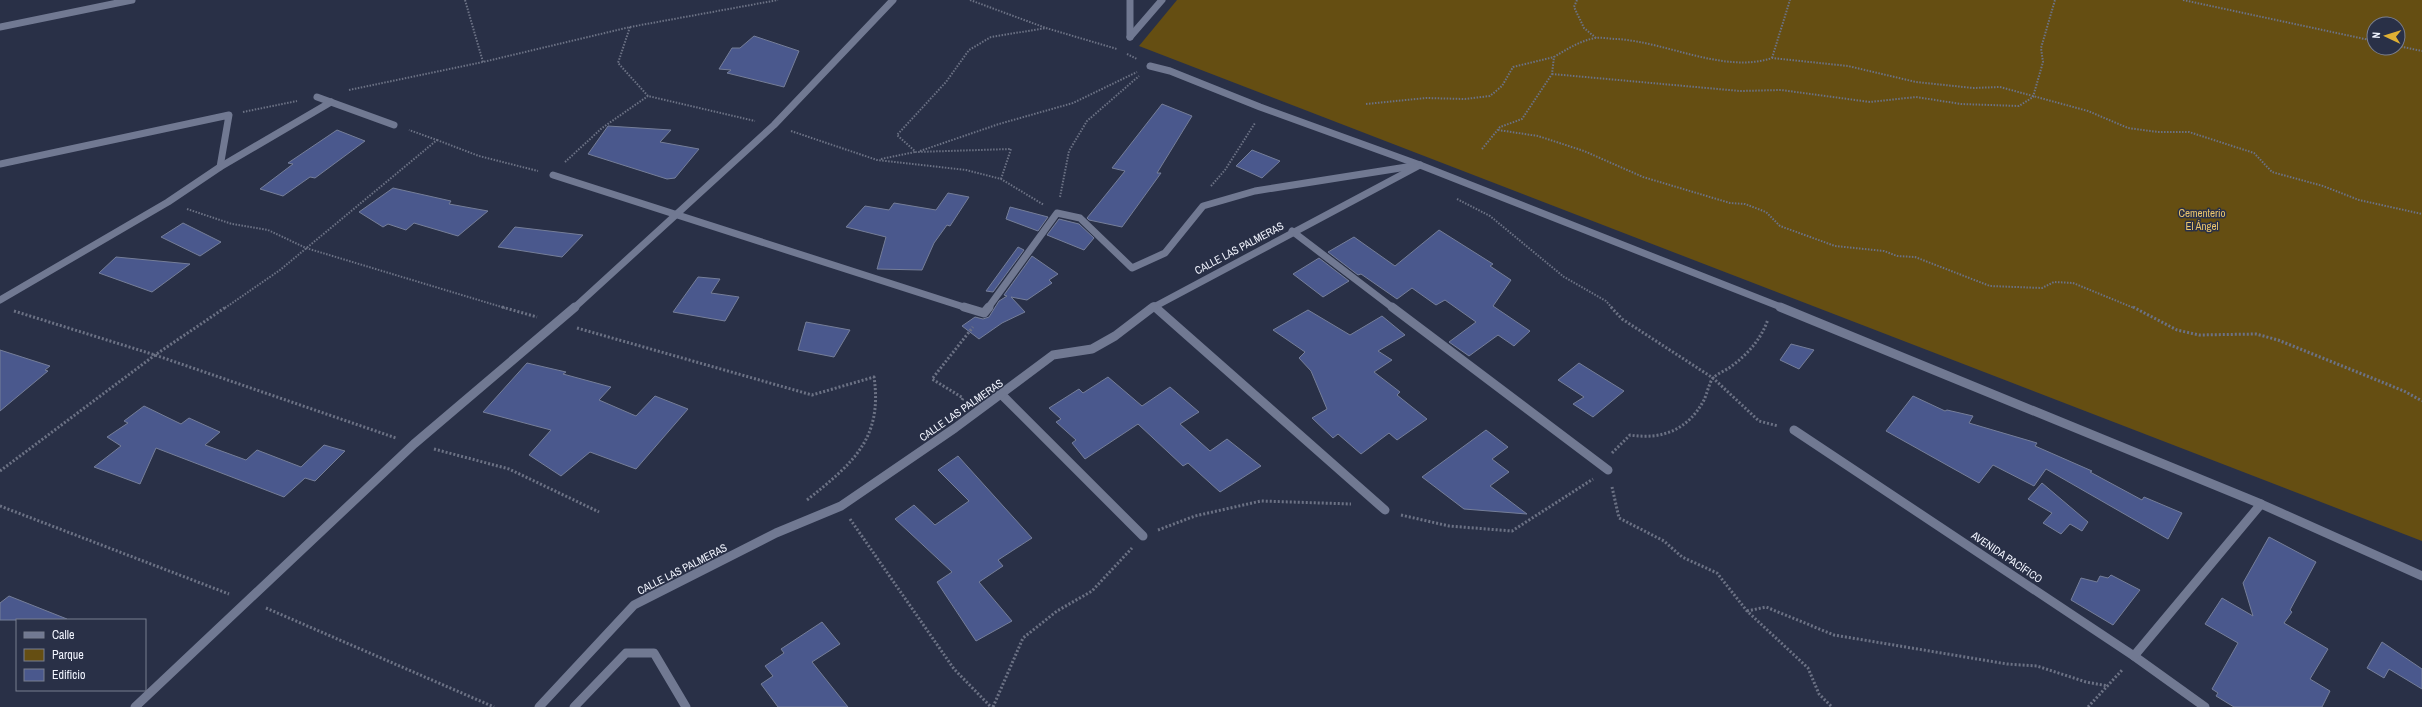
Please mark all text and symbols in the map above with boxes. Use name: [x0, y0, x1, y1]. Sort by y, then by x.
north arrow: [2366, 16, 2406, 56]
text: N: [2369, 32, 2383, 39]
park label: Cementerio El Ángel: [2178, 206, 2226, 233]
street label: CALLE LAS PALMERAS: [1192, 219, 1286, 277]
street label: CALLE LAS PALMERAS: [916, 376, 1006, 444]
street label: AVENIDA PACÍFICO: [1968, 527, 2045, 586]
street label: CALLE LAS PALMERAS: [635, 540, 729, 598]
legend: [16, 619, 146, 691]
text: Calle: [52, 627, 74, 643]
text: Parque: [52, 647, 84, 663]
text: Edificio: [52, 667, 85, 683]

